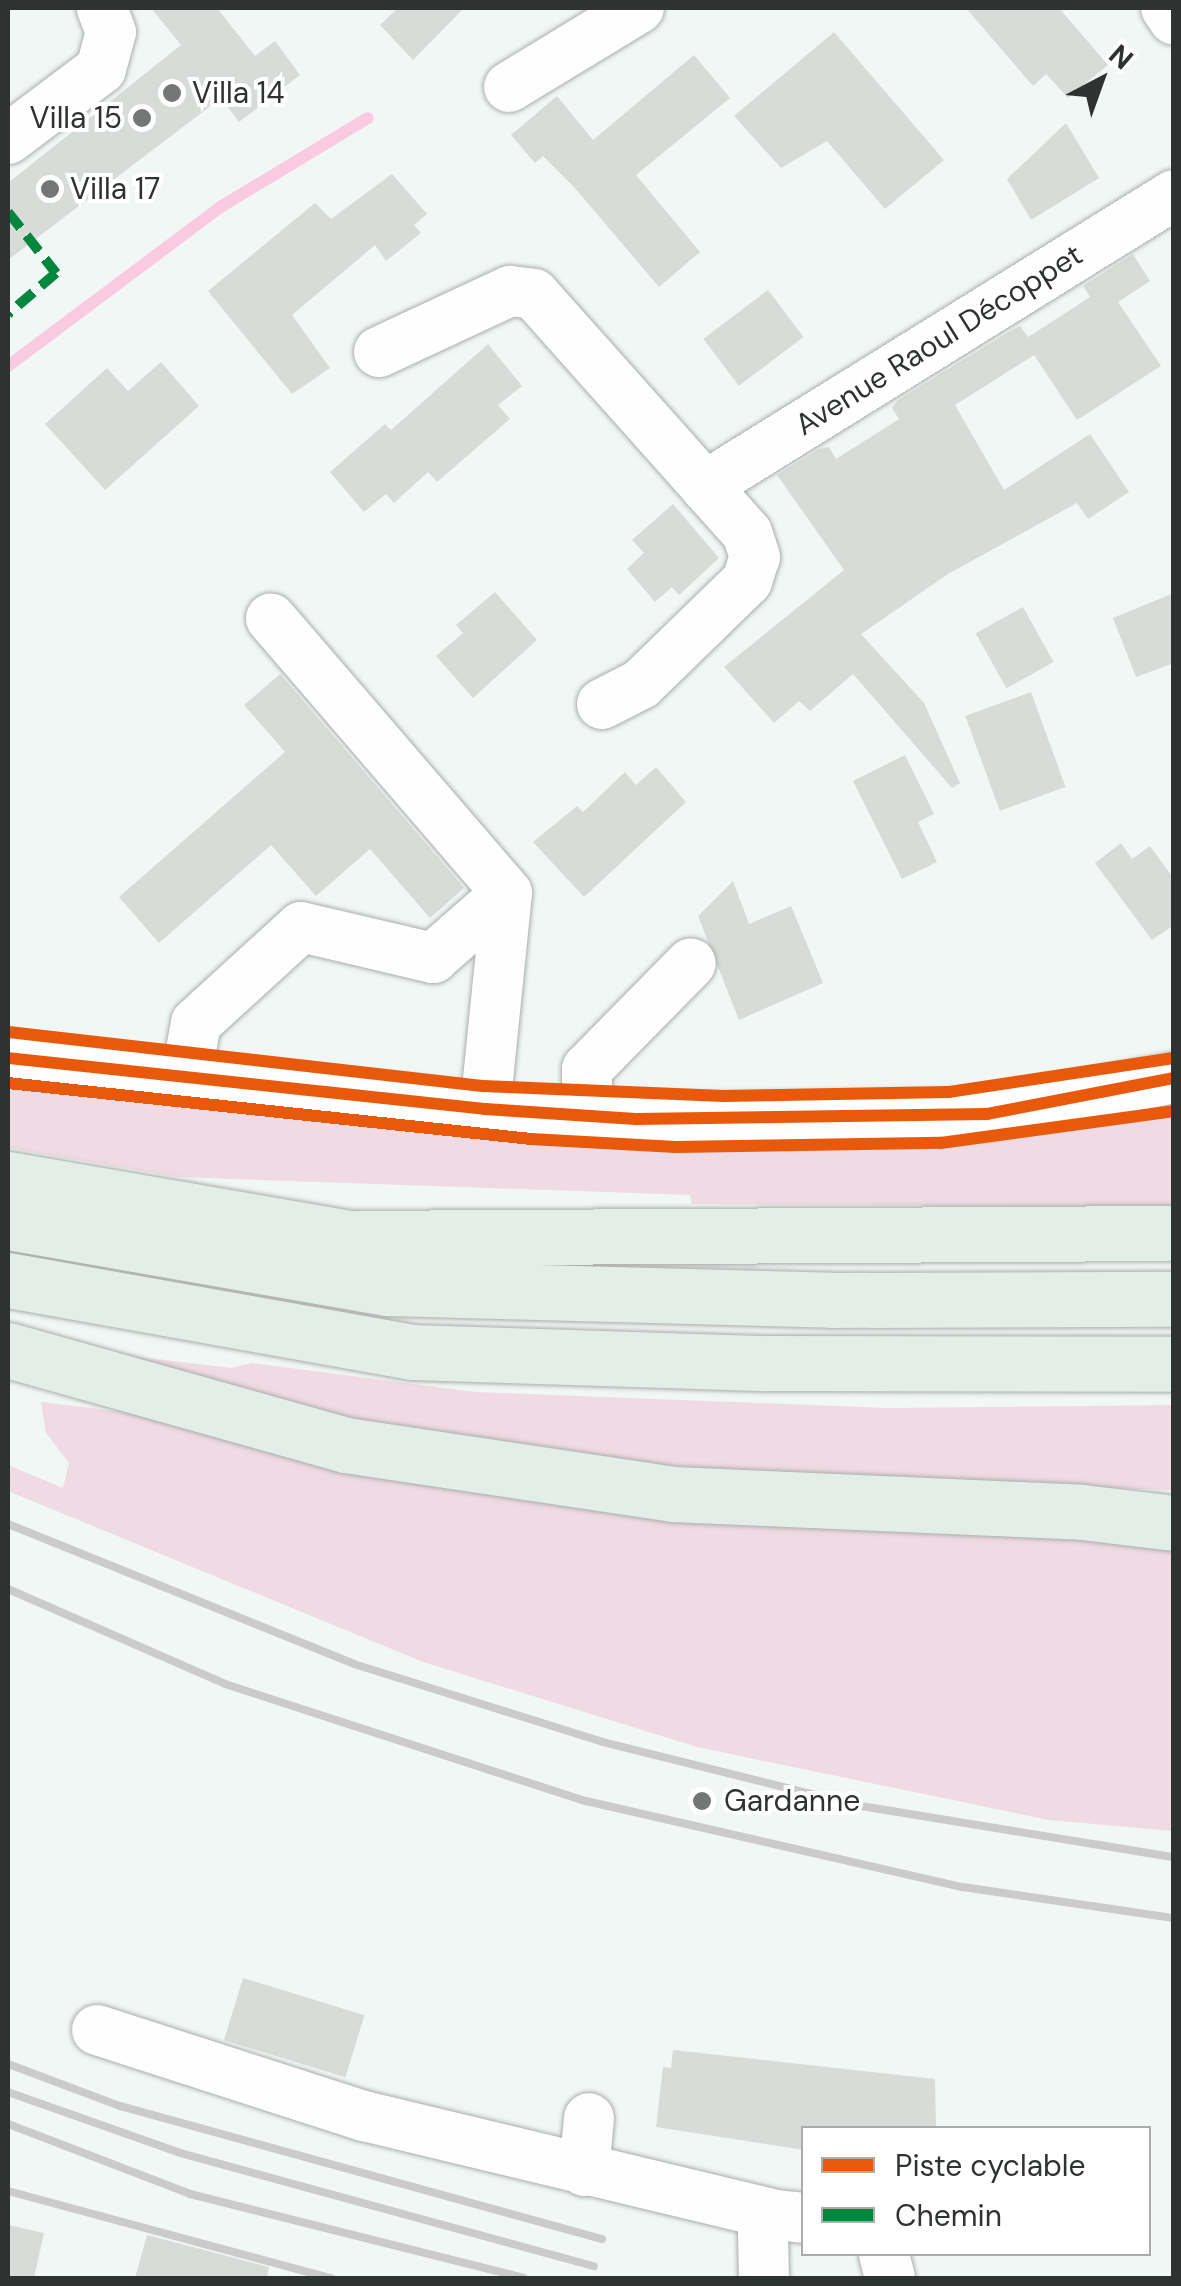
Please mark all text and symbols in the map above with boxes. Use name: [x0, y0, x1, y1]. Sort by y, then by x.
north arrow: [1051, 30, 1151, 130]
text: N: [1101, 36, 1141, 78]
place label: Villa 14: [192, 75, 285, 111]
marker: Villa 14: [161, 82, 183, 104]
place label: Villa 15: [29, 100, 122, 136]
marker: Villa 15: [131, 107, 153, 129]
place label: Villa 17: [70, 171, 160, 207]
marker: Villa 17: [39, 178, 61, 200]
street label: Avenue Raoul Décoppet: [789, 237, 1089, 443]
place label: Gardanne: [724, 1783, 860, 1819]
marker: Gardanne: [689, 1788, 715, 1814]
legend: [801, 2126, 1151, 2256]
text: Piste cyclable: [895, 2146, 1085, 2185]
text: Chemin: [895, 2196, 1002, 2235]

